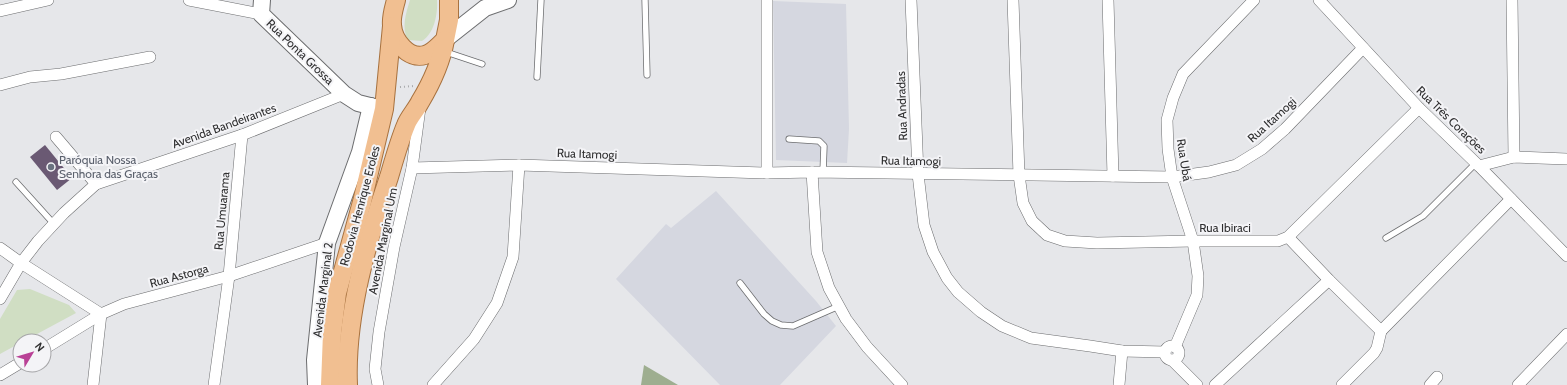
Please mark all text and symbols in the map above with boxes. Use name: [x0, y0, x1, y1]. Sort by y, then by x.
street label: Rua Ponta Grossa: [263, 16, 337, 88]
street label: Rua Andradas: [893, 71, 910, 141]
street label: Rua Três Corações: [1413, 83, 1489, 157]
street label: Rua Itamogi: [1244, 94, 1299, 145]
street label: Avenida Bandeirantes: [170, 100, 278, 151]
street label: Rua Ubá: [1174, 138, 1195, 182]
street label: Rodovia Henrique Eroles: [336, 144, 383, 268]
street label: Rua Itamogi: [557, 145, 617, 162]
place label: Paróquia Nossa Senhora das Graças: [59, 152, 158, 181]
street label: Rua Itamogi: [881, 152, 941, 169]
marker: Paróquia Nossa Senhora das Graças: [46, 162, 56, 172]
street label: Rua Umuarama: [211, 171, 232, 251]
street label: Avenida Marginal Um: [365, 186, 400, 295]
street label: Rua Ibiraci: [1199, 220, 1251, 235]
street label: Avenida Marginal 2: [309, 242, 336, 338]
street label: Rua Astorga: [148, 260, 210, 291]
north arrow: [12, 333, 52, 373]
text: N: [32, 339, 48, 354]

